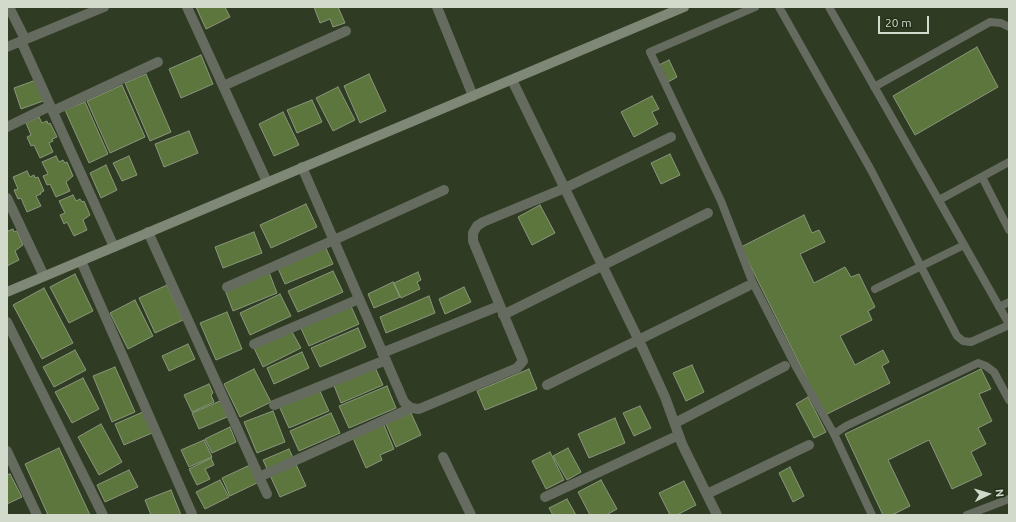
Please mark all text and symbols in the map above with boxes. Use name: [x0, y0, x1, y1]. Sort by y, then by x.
scale bar: [880, 8, 931, 34]
text: 20 m: [885, 16, 912, 29]
north arrow: [968, 474, 1008, 514]
text: N: [994, 488, 1006, 498]

